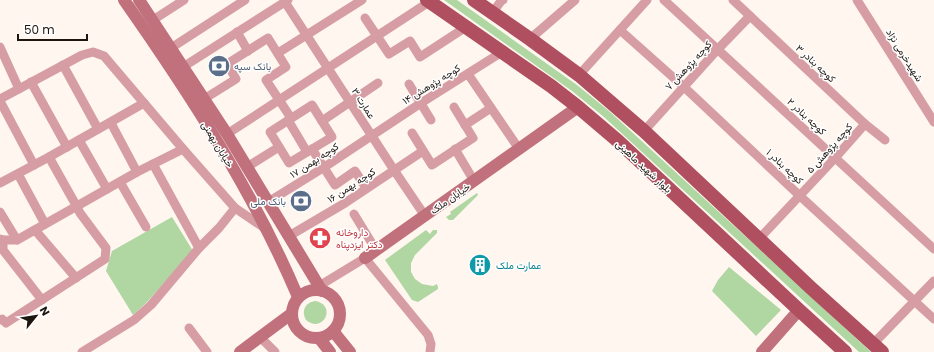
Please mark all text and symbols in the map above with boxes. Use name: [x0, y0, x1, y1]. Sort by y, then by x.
scale bar: [18, 16, 87, 42]
text: 50 m: [24, 21, 55, 38]
street label: شهیدخرمی نژاد: [882, 26, 927, 85]
street label: کوچه پژوهش ۷: [661, 37, 716, 93]
street label: کوچه بنادر ۳: [792, 41, 839, 86]
bank icon: بانک سپه: [206, 53, 232, 79]
place label: بانک سپه: [234, 59, 271, 74]
street label: کوچه پژوهش ۱۴: [399, 60, 464, 108]
street label: عمارت ۳: [348, 85, 379, 122]
street label: کوچه بنادر ۲: [784, 94, 830, 139]
street label: خیابان بهمنی: [198, 118, 237, 170]
street label: کوچه پژوهش ۵: [803, 120, 856, 177]
street label: بلوار شهید ماهینی: [612, 136, 675, 196]
street label: کوچه بهمن ۱۷: [287, 139, 342, 182]
street label: کوچه بنادر ۱: [763, 145, 807, 188]
street label: کوچه بهمن ۱۶: [324, 164, 379, 207]
street label: خیابان ملک: [427, 179, 474, 218]
bank icon: بانک ملی: [288, 188, 314, 214]
place label: بانک ملی: [250, 194, 286, 209]
pharmacy icon: داروخانه دکتر ایزدپناه: [307, 225, 333, 251]
place label: داروخانه دکتر ایزدپناه: [336, 225, 383, 252]
building icon: عمارت ملک: [467, 252, 493, 278]
place label: عمارت ملک: [496, 258, 542, 273]
north arrow: [16, 296, 56, 336]
text: N: [36, 303, 54, 319]

